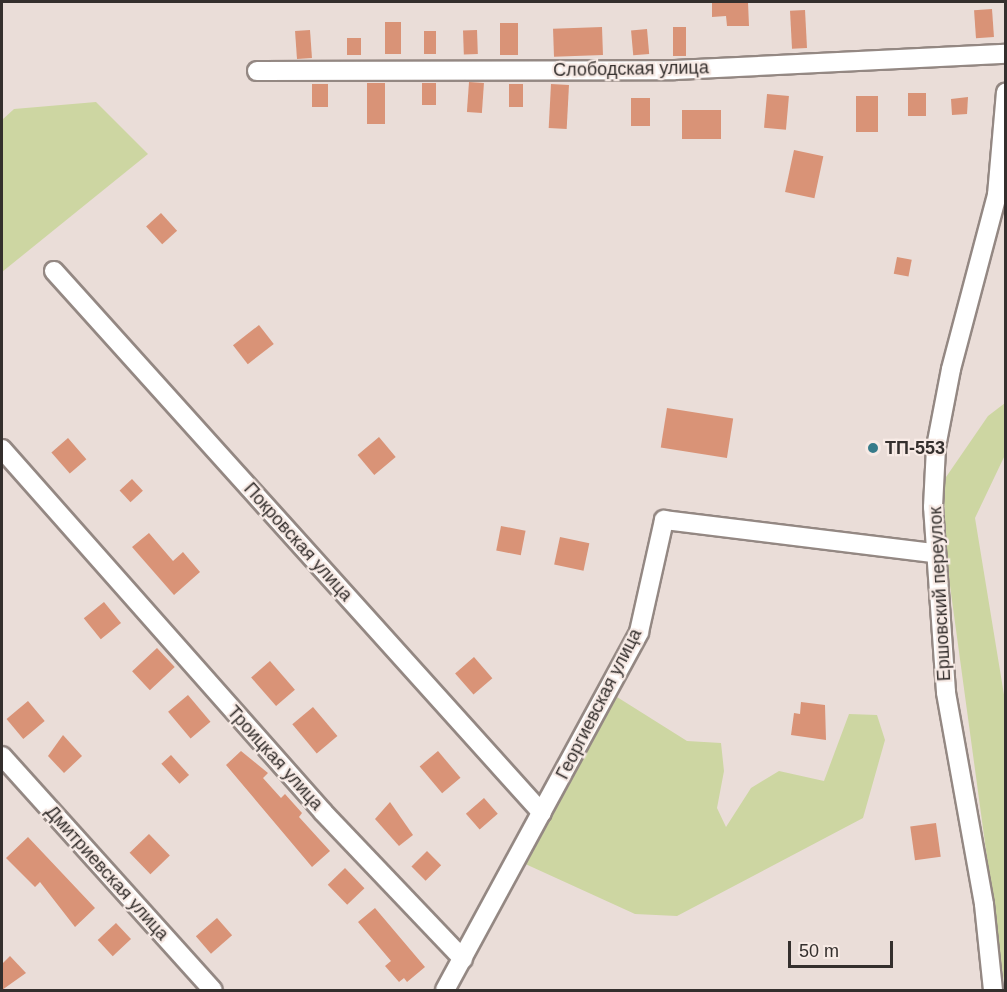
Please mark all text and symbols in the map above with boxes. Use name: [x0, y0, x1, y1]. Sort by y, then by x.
street label: Слободская улица: [553, 57, 709, 81]
place label: ТП-553: [885, 437, 945, 459]
marker: ТП-553: [866, 441, 880, 455]
street label: Покровская улица: [239, 478, 357, 606]
street label: Ершовский переулок: [925, 506, 955, 682]
street label: Георгиевская улица: [552, 625, 646, 783]
street label: Троицкая улица: [223, 701, 327, 815]
street label: Дмитриевская улица: [41, 801, 173, 945]
scale bar: [791, 929, 896, 967]
text: 50 m: [799, 941, 839, 961]

